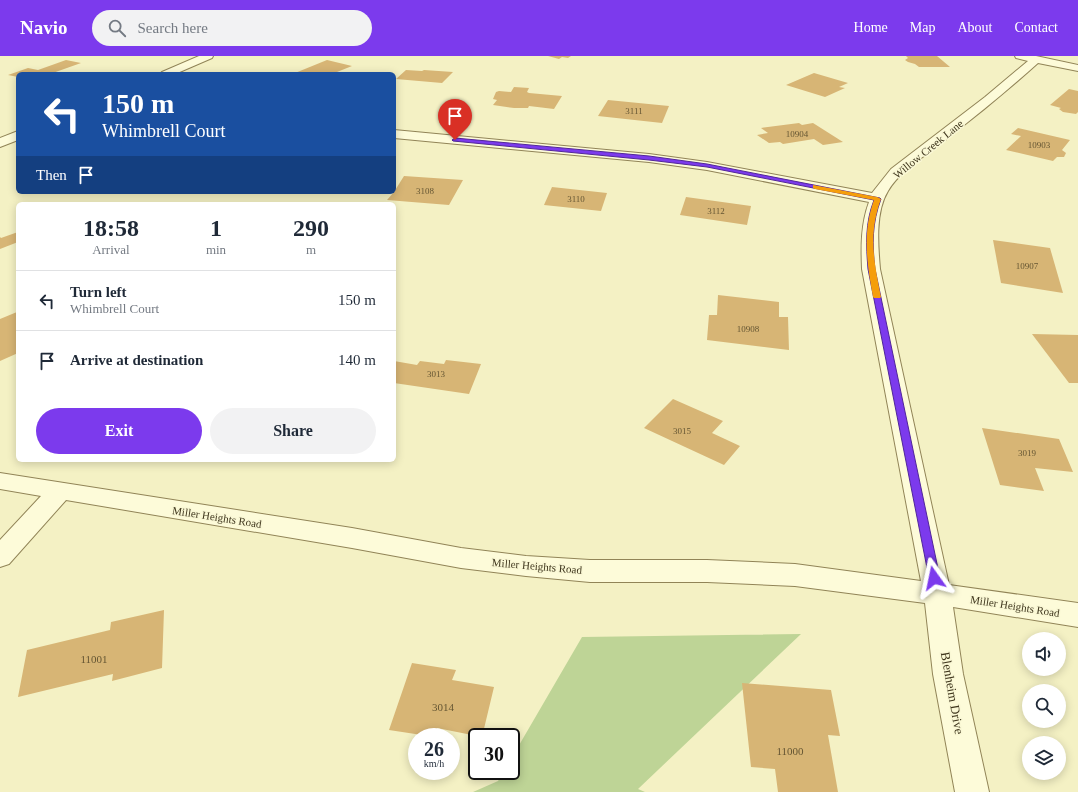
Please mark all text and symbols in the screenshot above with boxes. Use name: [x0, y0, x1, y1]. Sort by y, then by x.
search box: [92, 10, 372, 46]
text: Navio: [20, 17, 68, 38]
icon: search: [106, 17, 128, 39]
text: Search here: [138, 20, 208, 36]
text: Home: [854, 20, 888, 35]
text: Map: [910, 20, 935, 35]
text: About: [957, 20, 992, 35]
text: Contact: [1014, 20, 1058, 35]
icon: left: [36, 88, 88, 140]
text: 150 m: [102, 88, 174, 119]
pin: [438, 99, 472, 140]
icon: arrive: [444, 105, 466, 127]
house number: 3111: [625, 106, 643, 116]
street label: Willow Creek Lane: [891, 117, 965, 181]
text: Whimbrell Court: [102, 121, 225, 141]
house number: 10904: [786, 129, 809, 139]
house number: 10903: [1028, 140, 1051, 150]
icon: arrive: [75, 164, 97, 186]
text: Then: [36, 167, 67, 183]
house number: 3108: [416, 186, 435, 196]
house number: 3110: [567, 194, 585, 204]
house number: 3112: [707, 206, 725, 216]
text: 18:58: [83, 215, 139, 241]
text: 1: [210, 215, 222, 241]
text: 290: [293, 215, 329, 241]
text: Arrival: [92, 242, 130, 257]
text: min: [206, 242, 226, 257]
text: m: [306, 242, 316, 257]
house number: 10907: [1016, 261, 1039, 271]
text: Turn left: [70, 284, 127, 300]
icon: left: [36, 290, 58, 312]
text: 150 m: [338, 292, 376, 308]
text: Whimbrell Court: [70, 301, 159, 316]
house number: 10908: [737, 324, 760, 334]
icon: arrive: [36, 350, 58, 372]
text: Arrive at destination: [70, 352, 203, 368]
text: 140 m: [338, 352, 376, 368]
house number: 3013: [427, 369, 446, 379]
button: Exit: [36, 408, 202, 454]
button: Share: [210, 408, 376, 454]
house number: 3015: [673, 426, 692, 436]
house number: 3019: [1018, 448, 1037, 458]
street label: Miller Heights Road: [171, 504, 263, 530]
street label: Miller Heights Road: [491, 556, 583, 576]
position arrow: [913, 557, 955, 599]
street label: Miller Heights Road: [969, 593, 1061, 619]
map controls: [1022, 632, 1066, 780]
button: sound: [1022, 632, 1066, 676]
street label: Blenheim Drive: [938, 651, 967, 736]
house number: 11001: [80, 653, 108, 665]
button: search: [1022, 684, 1066, 728]
house number: 3014: [432, 701, 455, 713]
speed limit sign: 30: [468, 728, 520, 780]
button: layers: [1022, 736, 1066, 780]
text: 26: [424, 738, 444, 760]
house number: 11000: [776, 745, 804, 757]
text: km/h: [424, 758, 444, 769]

